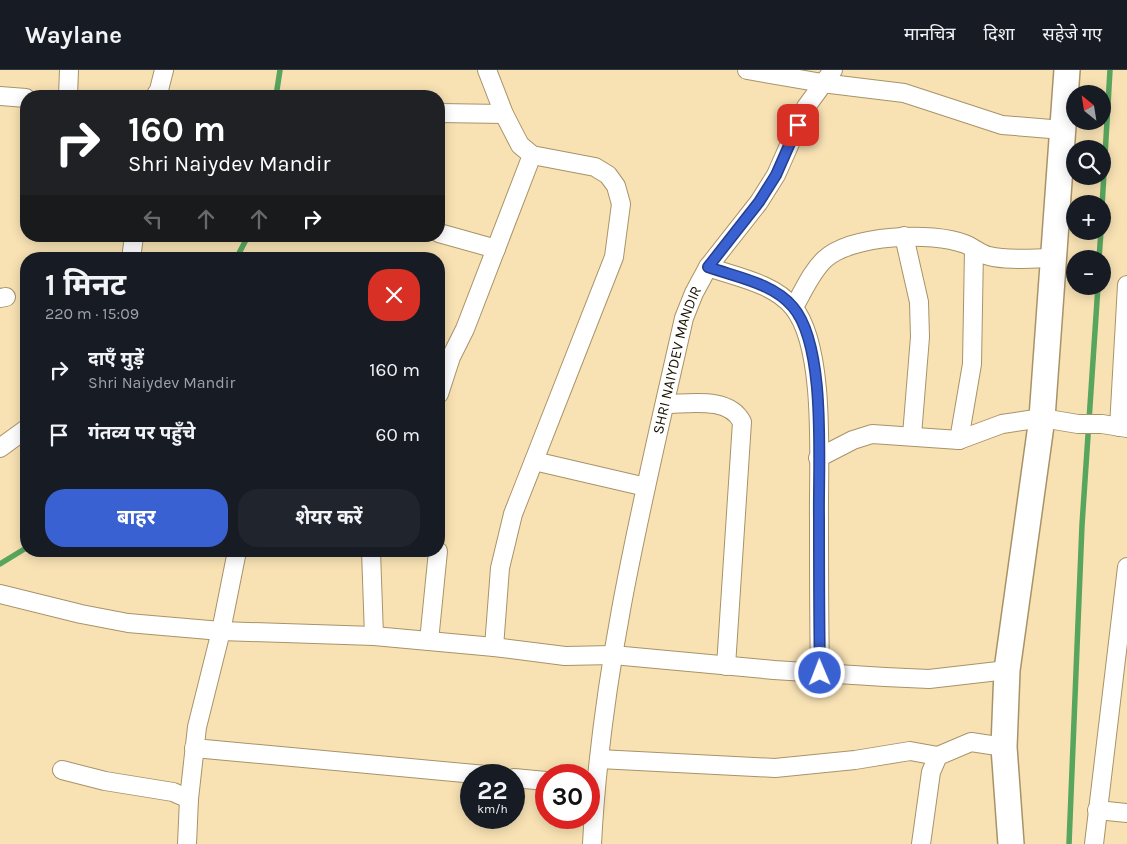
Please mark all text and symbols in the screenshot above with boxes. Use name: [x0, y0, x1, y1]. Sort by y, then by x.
text: Waylane: [25, 21, 122, 49]
text: मानचित्र: [904, 23, 955, 45]
text: दिशा: [983, 23, 1015, 45]
text: सहेजे गए: [1043, 23, 1102, 45]
north arrow: [1066, 85, 1111, 130]
map controls: [1066, 85, 1111, 295]
pin: [777, 104, 819, 146]
text: 160 m: [128, 109, 226, 150]
icon: right: [45, 110, 110, 175]
icon: arrive: [784, 111, 812, 139]
button: search: [1066, 140, 1111, 185]
text: Shri Naiydev Mandir: [128, 151, 330, 177]
button: +: [1066, 195, 1111, 240]
icon: left: [139, 205, 167, 233]
icon: ahead: [192, 205, 220, 233]
icon: ahead: [245, 205, 273, 233]
icon: right: [298, 205, 326, 233]
button: −: [1066, 250, 1111, 295]
text: 1 मिनट: [45, 267, 126, 303]
button: close: [368, 269, 420, 321]
street label: SHRI NAIYDEV MANDIR: [649, 283, 705, 436]
text: 220 m · 15:09: [45, 304, 139, 323]
text: दाएँ मुड़ें: [88, 348, 144, 370]
icon: right: [45, 356, 73, 384]
text: 160 m: [369, 359, 420, 381]
text: Shri Naiydev Mandir: [88, 373, 235, 392]
icon: arrive: [45, 421, 73, 449]
text: गंतव्य पर पहुँचे: [88, 422, 195, 444]
text: 60 m: [376, 424, 420, 446]
button: बाहर: [45, 489, 228, 547]
button: शेयर करें: [238, 489, 420, 547]
position arrow: [793, 646, 845, 698]
speed limit sign: 30: [535, 764, 600, 829]
text: 22: [477, 776, 508, 805]
text: km/h: [477, 802, 508, 816]

